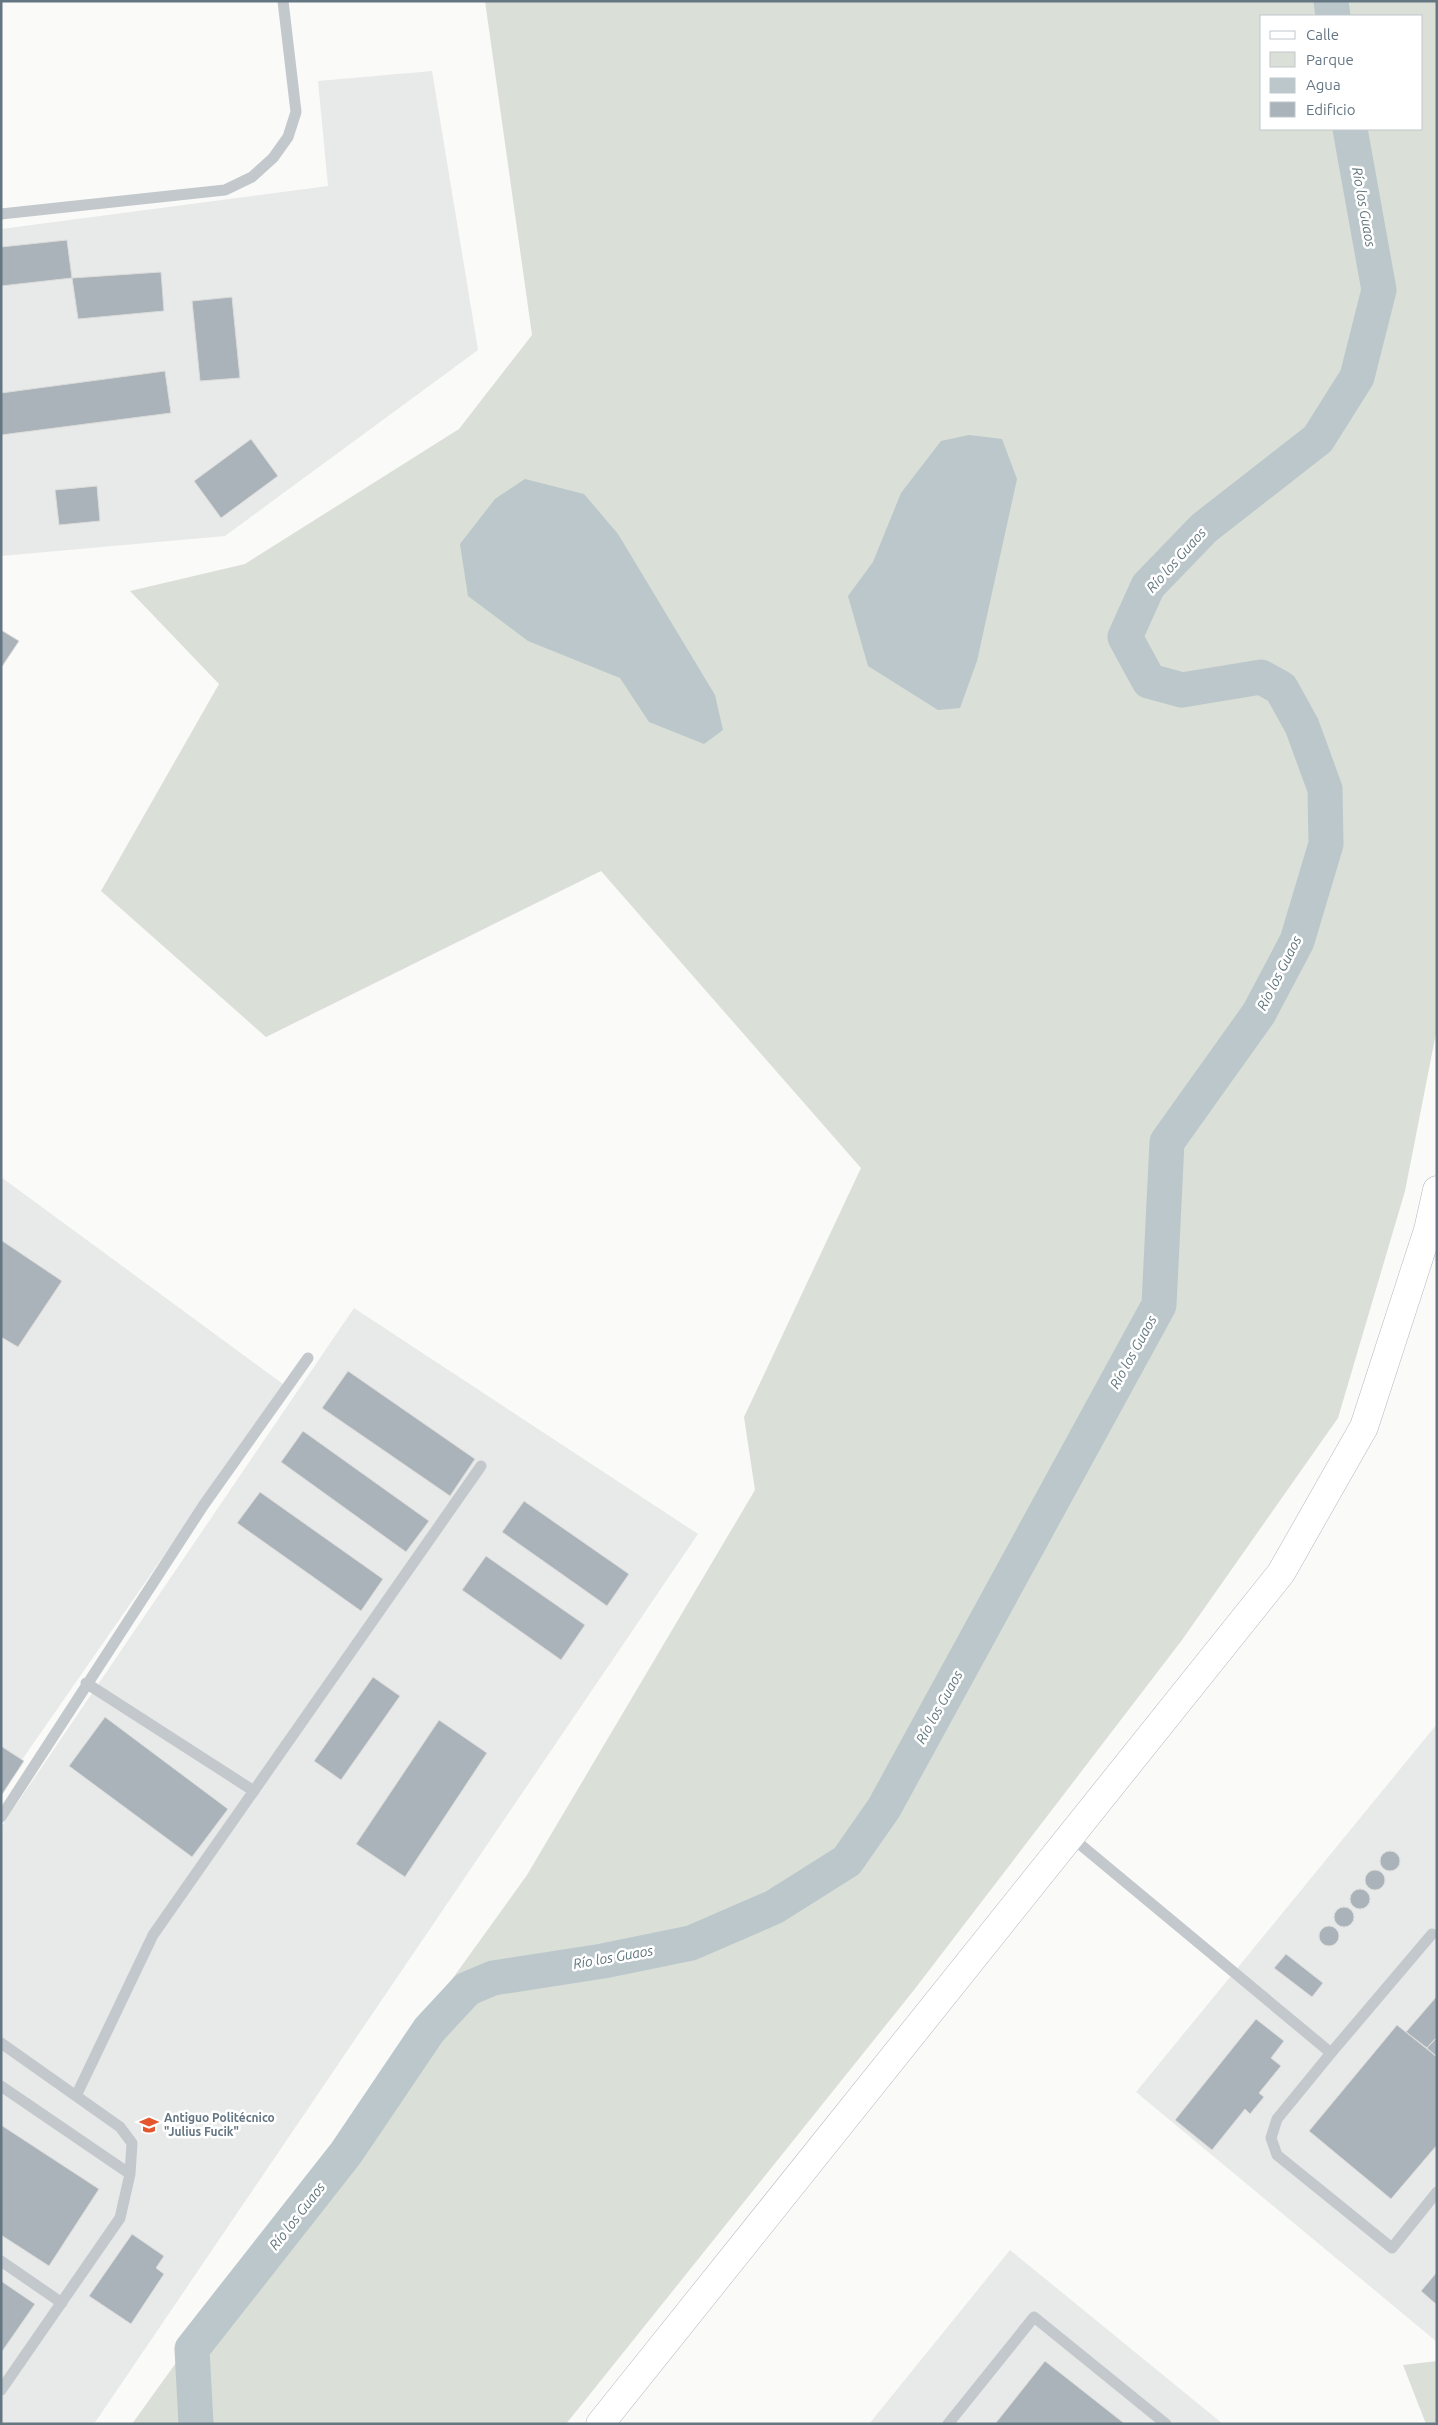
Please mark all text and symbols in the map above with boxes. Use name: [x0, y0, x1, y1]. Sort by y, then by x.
legend: [1260, 15, 1423, 130]
text: Calle: [1306, 26, 1339, 43]
text: Parque: [1306, 51, 1354, 68]
text: Agua: [1306, 76, 1341, 93]
text: Edificio: [1306, 101, 1355, 118]
water label: Río los Guaos: [1349, 166, 1379, 248]
water label: Río los Guaos: [1143, 524, 1209, 595]
water label: Río los Guaos: [1253, 933, 1305, 1013]
water label: Río los Guaos: [1106, 1313, 1160, 1391]
water label: Río los Guaos: [912, 1668, 966, 1746]
water label: Río los Guaos: [572, 1942, 654, 1972]
place label: Antiguo Politécnico "Julius Fucik": [164, 2111, 275, 2138]
school or university icon: Antiguo Politécnico "Julius Fucik": [138, 2114, 160, 2136]
water label: Río los Guaos: [266, 2179, 328, 2253]

